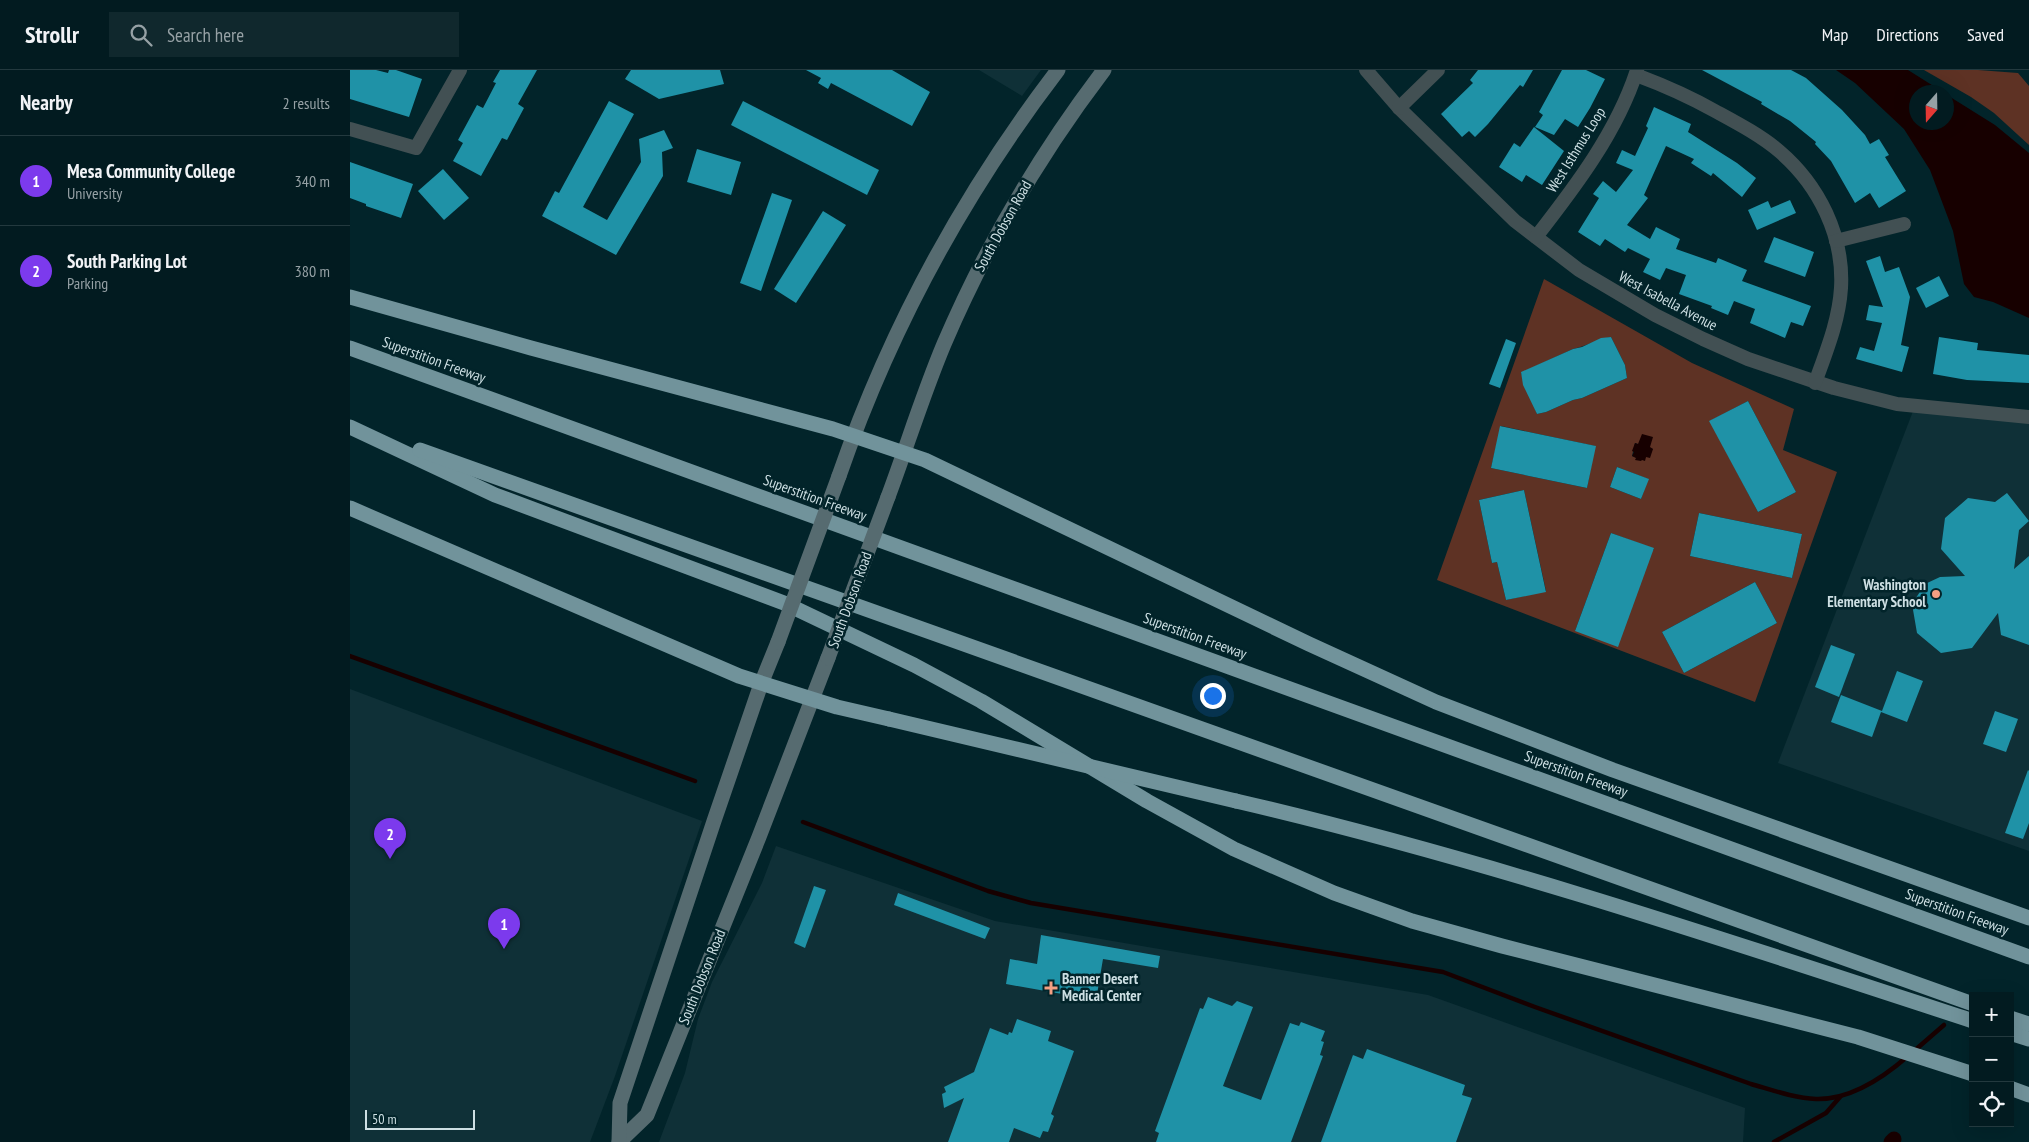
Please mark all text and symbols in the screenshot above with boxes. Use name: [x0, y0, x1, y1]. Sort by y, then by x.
search box: [109, 12, 459, 57]
text: Strollr: [25, 19, 79, 50]
icon: search: [127, 21, 155, 49]
text: Search here: [167, 23, 244, 47]
text: Map: [1822, 23, 1848, 46]
text: Directions: [1876, 23, 1939, 46]
text: Saved: [1967, 23, 2004, 46]
north arrow: [1909, 85, 1954, 130]
text: Nearby: [20, 89, 73, 116]
text: 2 results: [283, 93, 330, 113]
street label: West Isthmus Loop: [1542, 104, 1609, 196]
text: Mesa Community College: [67, 159, 235, 183]
text: 1: [32, 171, 40, 191]
text: 340 m: [295, 171, 330, 191]
street label: South Dobson Road: [970, 177, 1035, 275]
text: University: [67, 183, 122, 203]
text: South Parking Lot: [67, 249, 187, 273]
text: 2: [32, 261, 40, 281]
text: 380 m: [295, 261, 330, 281]
street label: West Isabella Avenue: [1616, 267, 1721, 335]
text: Parking: [67, 273, 108, 293]
street label: Superstition Freeway: [380, 332, 489, 387]
street label: Superstition Freeway: [761, 470, 870, 525]
street label: South Dobson Road: [823, 549, 876, 651]
place label: Washington Elementary School: [1827, 575, 1926, 611]
marker: Washington Elementary School: [1930, 588, 1942, 600]
street label: Superstition Freeway: [1141, 608, 1250, 663]
your location: [1200, 683, 1226, 709]
street label: Superstition Freeway: [1522, 746, 1631, 801]
pin: 2: [374, 818, 406, 859]
street label: Superstition Freeway: [1903, 884, 2012, 939]
pin: 1: [488, 908, 520, 949]
street label: South Dobson Road: [674, 926, 729, 1027]
place label: Banner Desert Medical Center: [1062, 969, 1142, 1005]
marker: Banner Desert Medical Center: [1044, 981, 1058, 995]
map controls: [1969, 992, 2014, 1127]
button: +: [1969, 992, 2014, 1037]
button: −: [1969, 1037, 2014, 1082]
button: locate: [1969, 1082, 2014, 1127]
scale bar: [365, 1107, 475, 1130]
text: 50 m: [372, 1110, 397, 1128]

